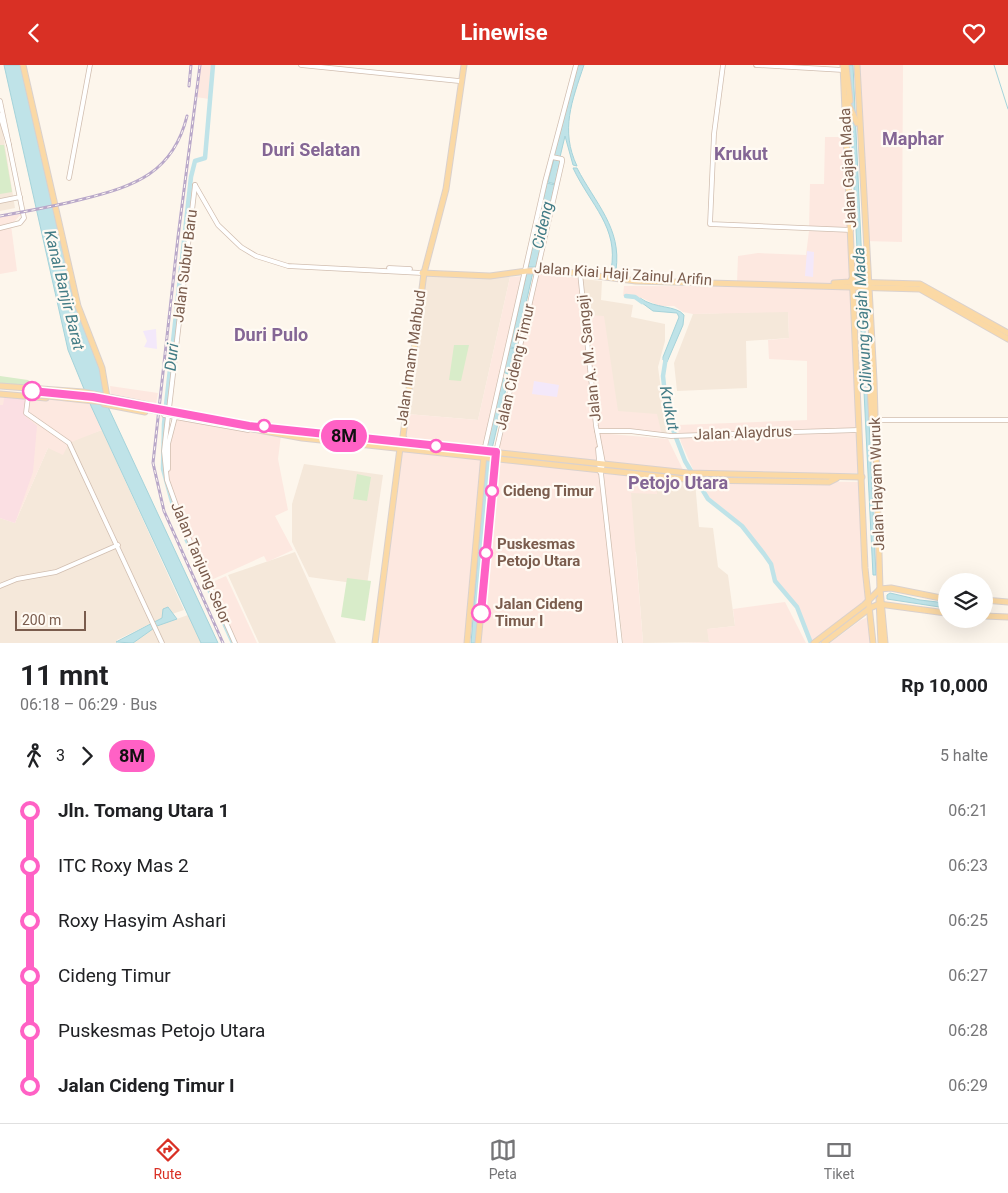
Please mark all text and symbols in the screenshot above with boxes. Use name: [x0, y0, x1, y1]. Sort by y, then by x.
icon: back: [20, 19, 48, 47]
icon: heart: [960, 19, 988, 47]
text: Linewise: [460, 20, 548, 45]
street label: Jalan Gajah Mada: [836, 107, 860, 229]
district label: Maphar: [882, 128, 944, 149]
district label: Duri Selatan: [262, 139, 360, 160]
district label: Krukut: [714, 143, 768, 164]
water label: Cideng: [528, 199, 557, 251]
street label: Jalan Subur Baru: [169, 208, 201, 324]
water label: Kanal Banjir Barat: [40, 228, 89, 353]
water label: Ciliwung Gajah Mada: [849, 247, 876, 393]
street label: Jalan Kiai Haji Zainul Arifin: [533, 259, 713, 289]
street label: Jalan Imam Mahbud: [393, 289, 429, 427]
street label: Jalan A. M. Sangaji: [573, 294, 605, 422]
street label: Jalan Cideng Timur: [492, 302, 538, 432]
district label: Duri Pulo: [234, 324, 308, 345]
water label: Duri: [161, 342, 182, 372]
unlabelled marker: [22, 381, 42, 401]
water label: Krukut: [656, 384, 683, 433]
street label: Jalan Hayam Wuruk: [866, 417, 888, 551]
unlabelled marker: [257, 419, 271, 433]
line badge: 8M: [322, 420, 366, 452]
street label: Jalan Alaydrus: [694, 422, 792, 444]
text: 8M: [331, 425, 357, 446]
unlabelled marker: [429, 439, 443, 453]
district label: Petojo Utara: [628, 472, 728, 493]
place label: Cideng Timur: [503, 482, 594, 500]
marker: Cideng Timur: [485, 484, 499, 498]
street label: Jalan Tanjung Selor: [167, 499, 235, 627]
place label: Puskesmas Petojo Utara: [497, 535, 580, 570]
marker: Puskesmas Petojo Utara: [479, 546, 493, 560]
map controls: [938, 573, 993, 628]
button: layers: [938, 573, 993, 628]
place label: Jalan Cideng Timur I: [495, 595, 583, 630]
marker: Jalan Cideng Timur I: [471, 603, 491, 623]
scale bar: [15, 608, 86, 631]
text: 200 m: [22, 612, 61, 628]
text: 11 mnt: [20, 659, 109, 692]
text: Rp 10,000: [901, 674, 988, 697]
text: 06:18 – 06:29 · Bus: [20, 695, 157, 714]
icon: walk: [20, 742, 48, 770]
icon: forward: [73, 742, 101, 770]
text: 8M: [119, 745, 145, 766]
text: 3: [56, 746, 65, 765]
text: 5 halte: [940, 746, 988, 765]
text: Jln. Tomang Utara 1: [58, 799, 229, 822]
text: 06:21: [948, 801, 988, 820]
text: ITC Roxy Mas 2: [58, 854, 189, 877]
text: 06:23: [948, 856, 988, 875]
text: Roxy Hasyim Ashari: [58, 909, 226, 932]
text: 06:25: [948, 911, 988, 930]
text: Cideng Timur: [58, 964, 171, 987]
text: 06:27: [948, 966, 988, 985]
text: Puskesmas Petojo Utara: [58, 1019, 265, 1042]
text: 06:28: [948, 1021, 988, 1040]
text: Jalan Cideng Timur I: [58, 1074, 235, 1097]
text: 06:29: [948, 1076, 988, 1095]
tab: Rute: [153, 1136, 182, 1182]
tab: Peta: [489, 1136, 517, 1182]
tab: Tiket: [824, 1136, 855, 1182]

